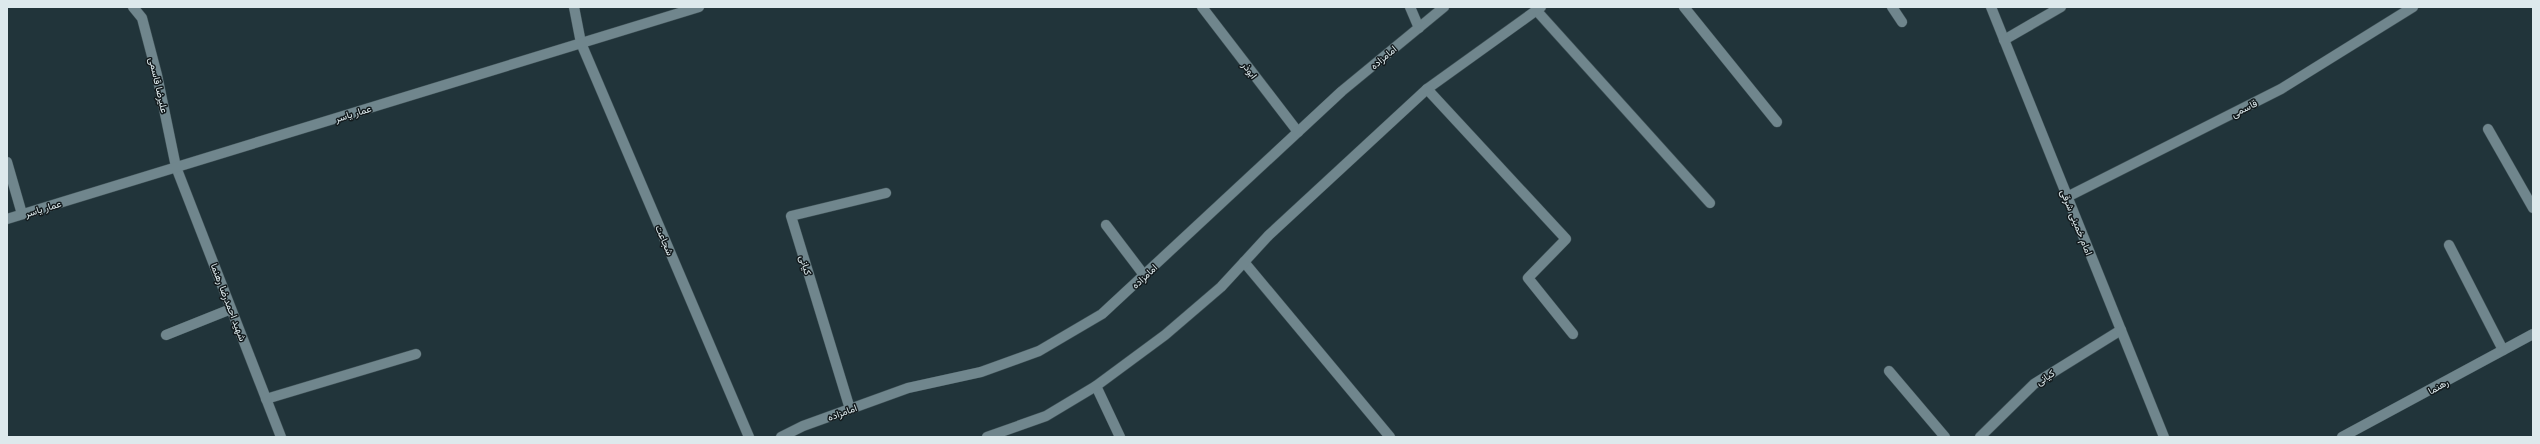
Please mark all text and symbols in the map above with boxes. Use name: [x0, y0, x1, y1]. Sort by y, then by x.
street label: امامزاده: [1368, 43, 1399, 72]
street label: علیرضا قاسمی: [146, 56, 170, 114]
street label: ابوذر: [1238, 59, 1259, 81]
street label: قاسمی: [2229, 97, 2260, 120]
street label: عمار یاسر: [333, 103, 373, 125]
street label: امام خمینی شرقی: [2057, 188, 2095, 257]
street label: عمار یاسر: [23, 198, 63, 220]
street label: شجاعت: [652, 223, 676, 257]
street label: کیانی: [796, 254, 814, 277]
street label: شهید احمدرضا رهنما: [208, 262, 248, 343]
street label: امامزاده: [1129, 262, 1160, 292]
street label: کیانی: [2034, 367, 2058, 388]
street label: رهنما: [2426, 376, 2451, 397]
street label: امامزاده: [826, 402, 859, 424]

